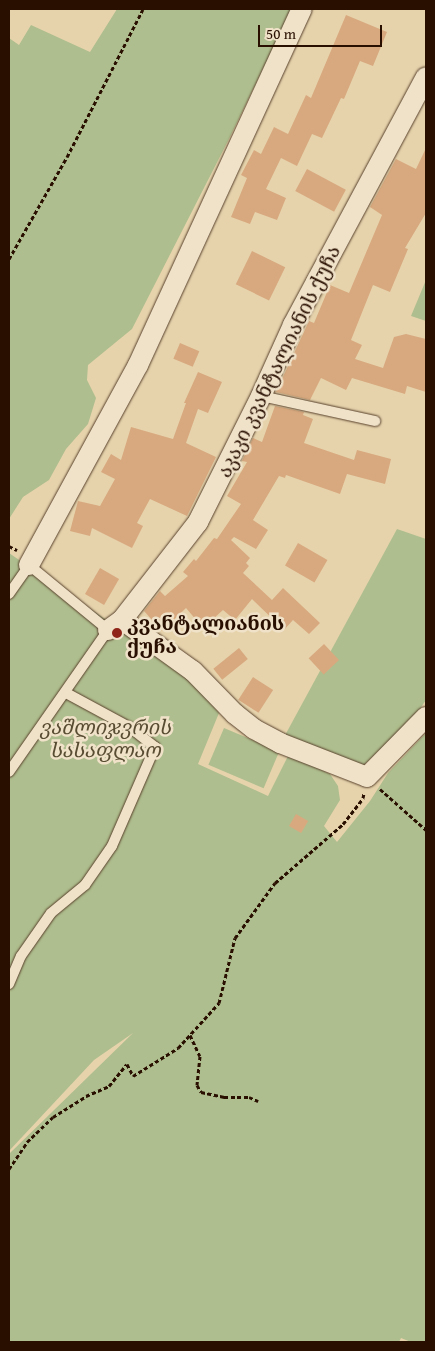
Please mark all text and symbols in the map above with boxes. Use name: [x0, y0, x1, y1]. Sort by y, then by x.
scale bar: [260, 15, 384, 47]
text: 50 m: [266, 23, 296, 44]
street label: აკაკი კვანტალიანის ქუჩა: [211, 241, 345, 481]
place label: კვანტალიანის ქუჩა: [127, 610, 284, 657]
marker: კვანტალიანის ქუჩა: [111, 627, 123, 639]
park label: ვაშლიჯვრის სასაფლაო: [39, 714, 171, 761]

